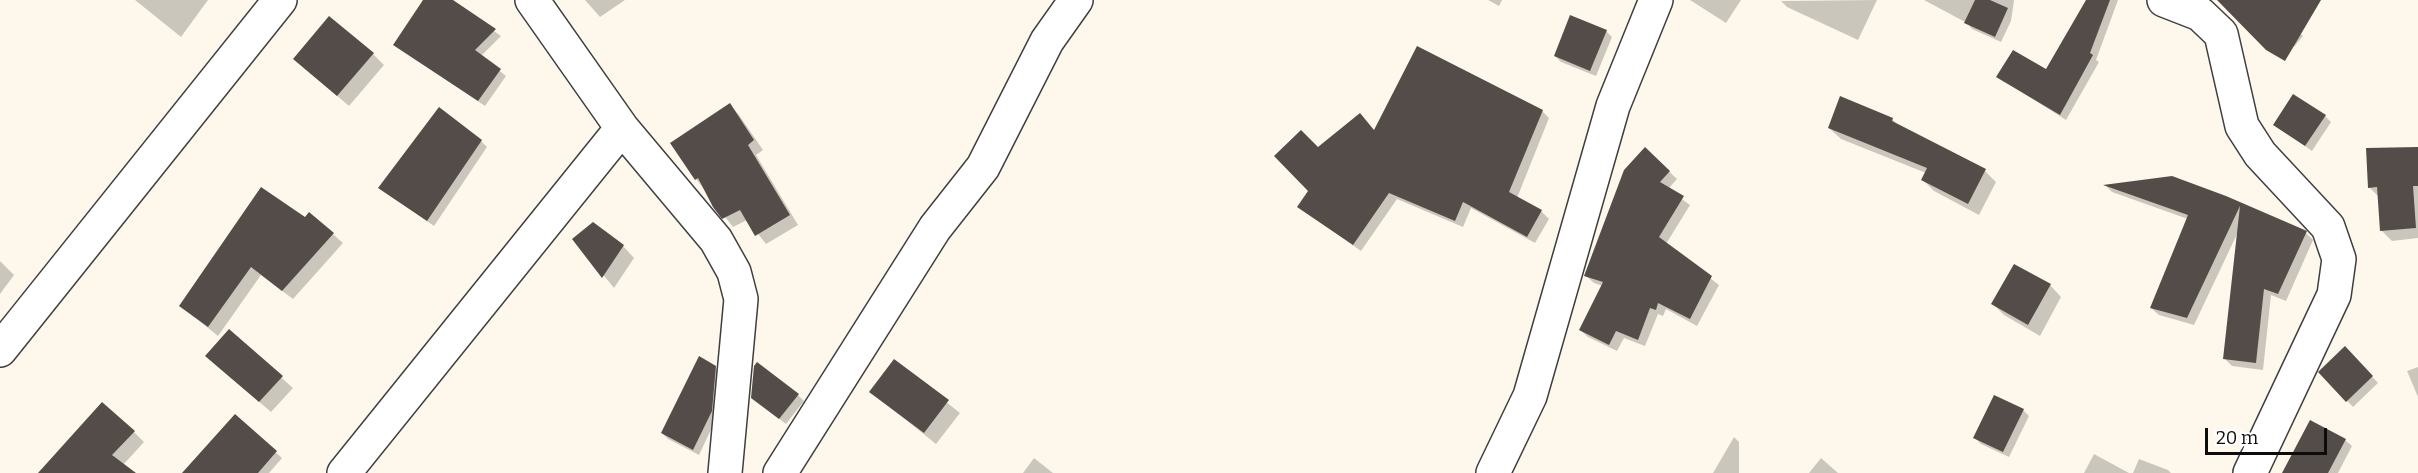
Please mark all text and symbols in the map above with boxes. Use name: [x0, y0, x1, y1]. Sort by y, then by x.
scale bar: [2208, 416, 2330, 454]
text: 20 m: [2216, 427, 2258, 449]

